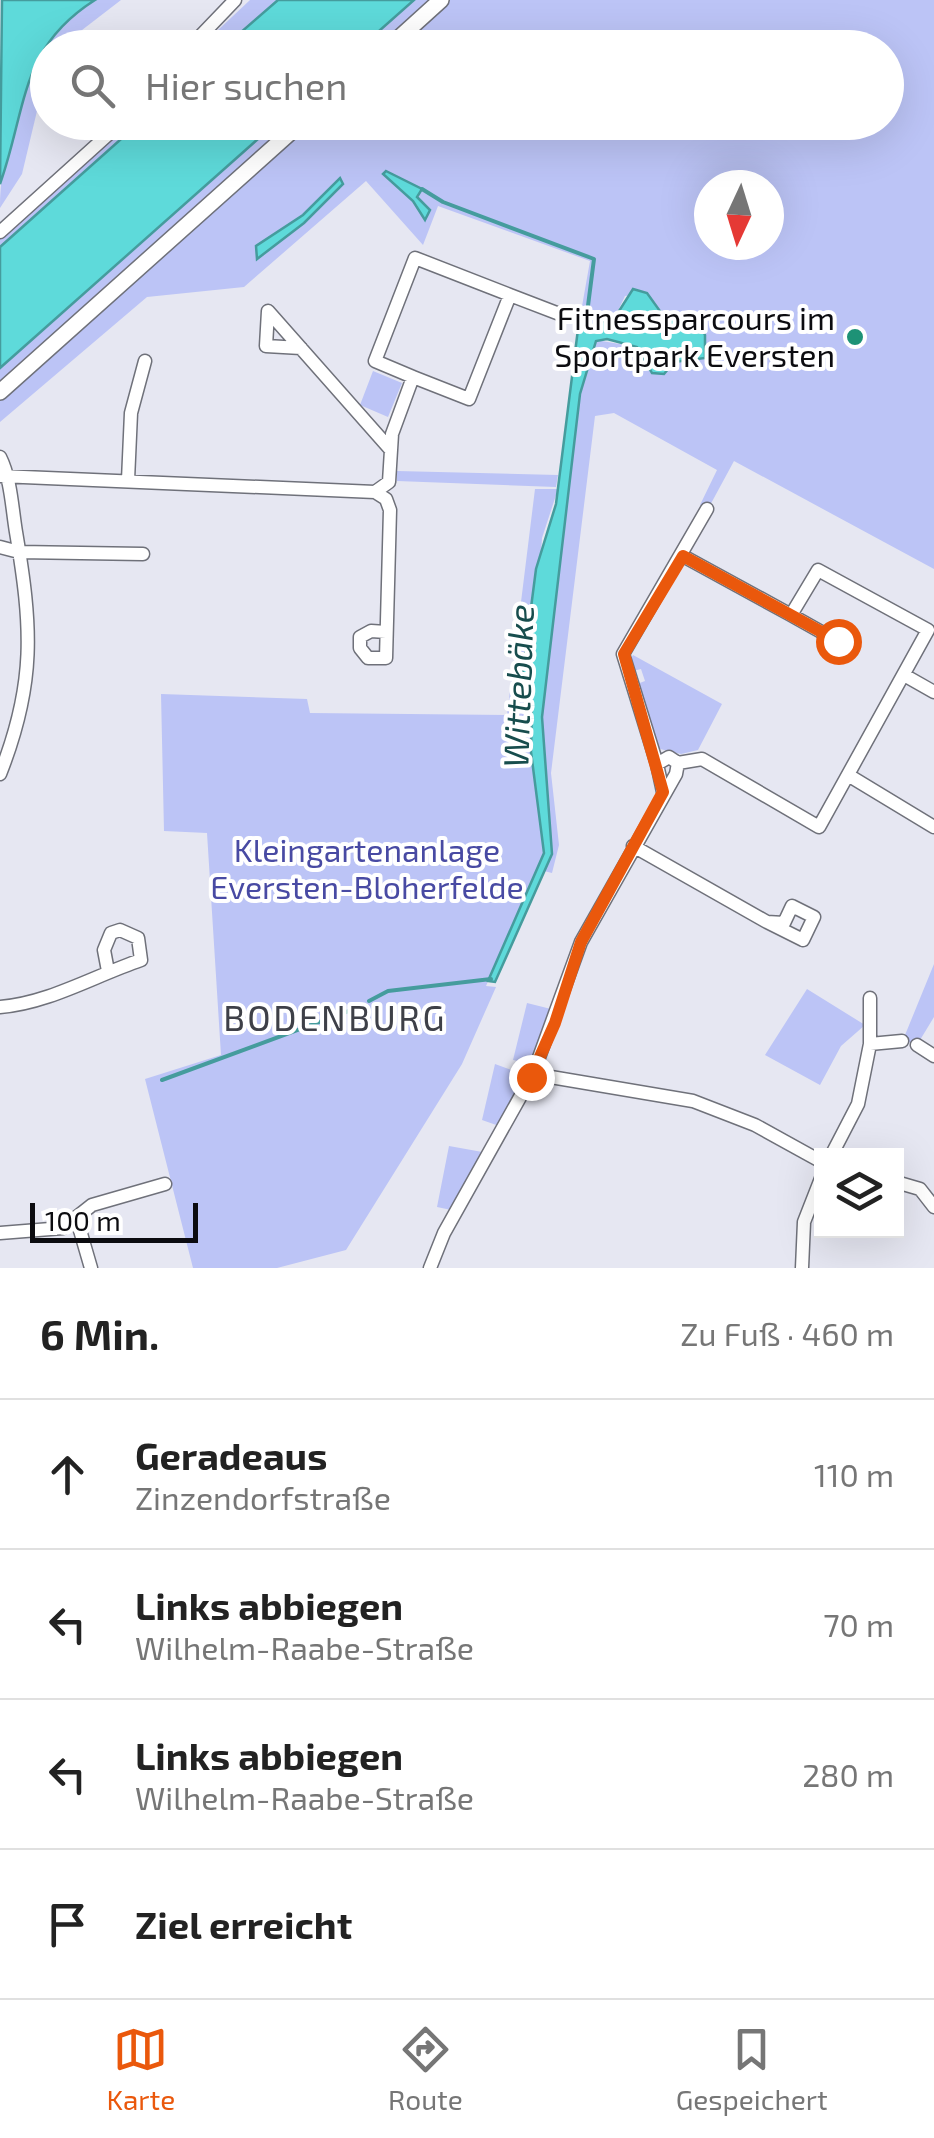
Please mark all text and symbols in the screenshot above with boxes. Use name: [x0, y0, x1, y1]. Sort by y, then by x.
search box: [30, 30, 904, 140]
icon: search: [65, 58, 120, 113]
text: Hier suchen: [145, 62, 347, 108]
north arrow: [694, 170, 784, 260]
place label: Fitnessparcours im Sportpark Eversten: [554, 298, 835, 373]
marker: Fitnessparcours im Sportpark Eversten: [844, 326, 866, 348]
water label: Wittebäke: [493, 603, 541, 768]
route start: [816, 619, 862, 665]
park label: Kleingartenanlage Eversten-Bloherfelde: [210, 830, 524, 905]
district label: BODENBURG: [223, 996, 447, 1038]
route end: [509, 1055, 555, 1101]
map controls: [814, 1148, 904, 1238]
button: layers: [814, 1148, 904, 1238]
scale bar: [30, 1198, 198, 1242]
text: 100 m: [45, 1203, 121, 1237]
text: 6 Min.: [40, 1308, 159, 1358]
text: Zu Fuß · 460 m: [680, 1314, 894, 1352]
text: Geradeaus: [135, 1432, 327, 1478]
icon: ahead: [40, 1447, 95, 1502]
text: 110 m: [814, 1455, 894, 1493]
text: Zinzendorfstraße: [135, 1478, 391, 1516]
text: Links abbiegen: [135, 1582, 403, 1628]
icon: left: [40, 1597, 95, 1652]
text: 70 m: [823, 1605, 894, 1643]
text: Wilhelm-Raabe-Straße: [135, 1628, 474, 1666]
text: Links abbiegen: [135, 1732, 403, 1778]
icon: left: [40, 1747, 95, 1802]
text: 280 m: [802, 1755, 894, 1793]
text: Wilhelm-Raabe-Straße: [135, 1778, 474, 1816]
icon: arrive: [40, 1897, 95, 1952]
text: Ziel erreicht: [135, 1901, 352, 1947]
tab: Karte: [106, 2022, 175, 2116]
tab: Route: [388, 2022, 463, 2116]
tab: Gespeichert: [676, 2022, 828, 2116]

